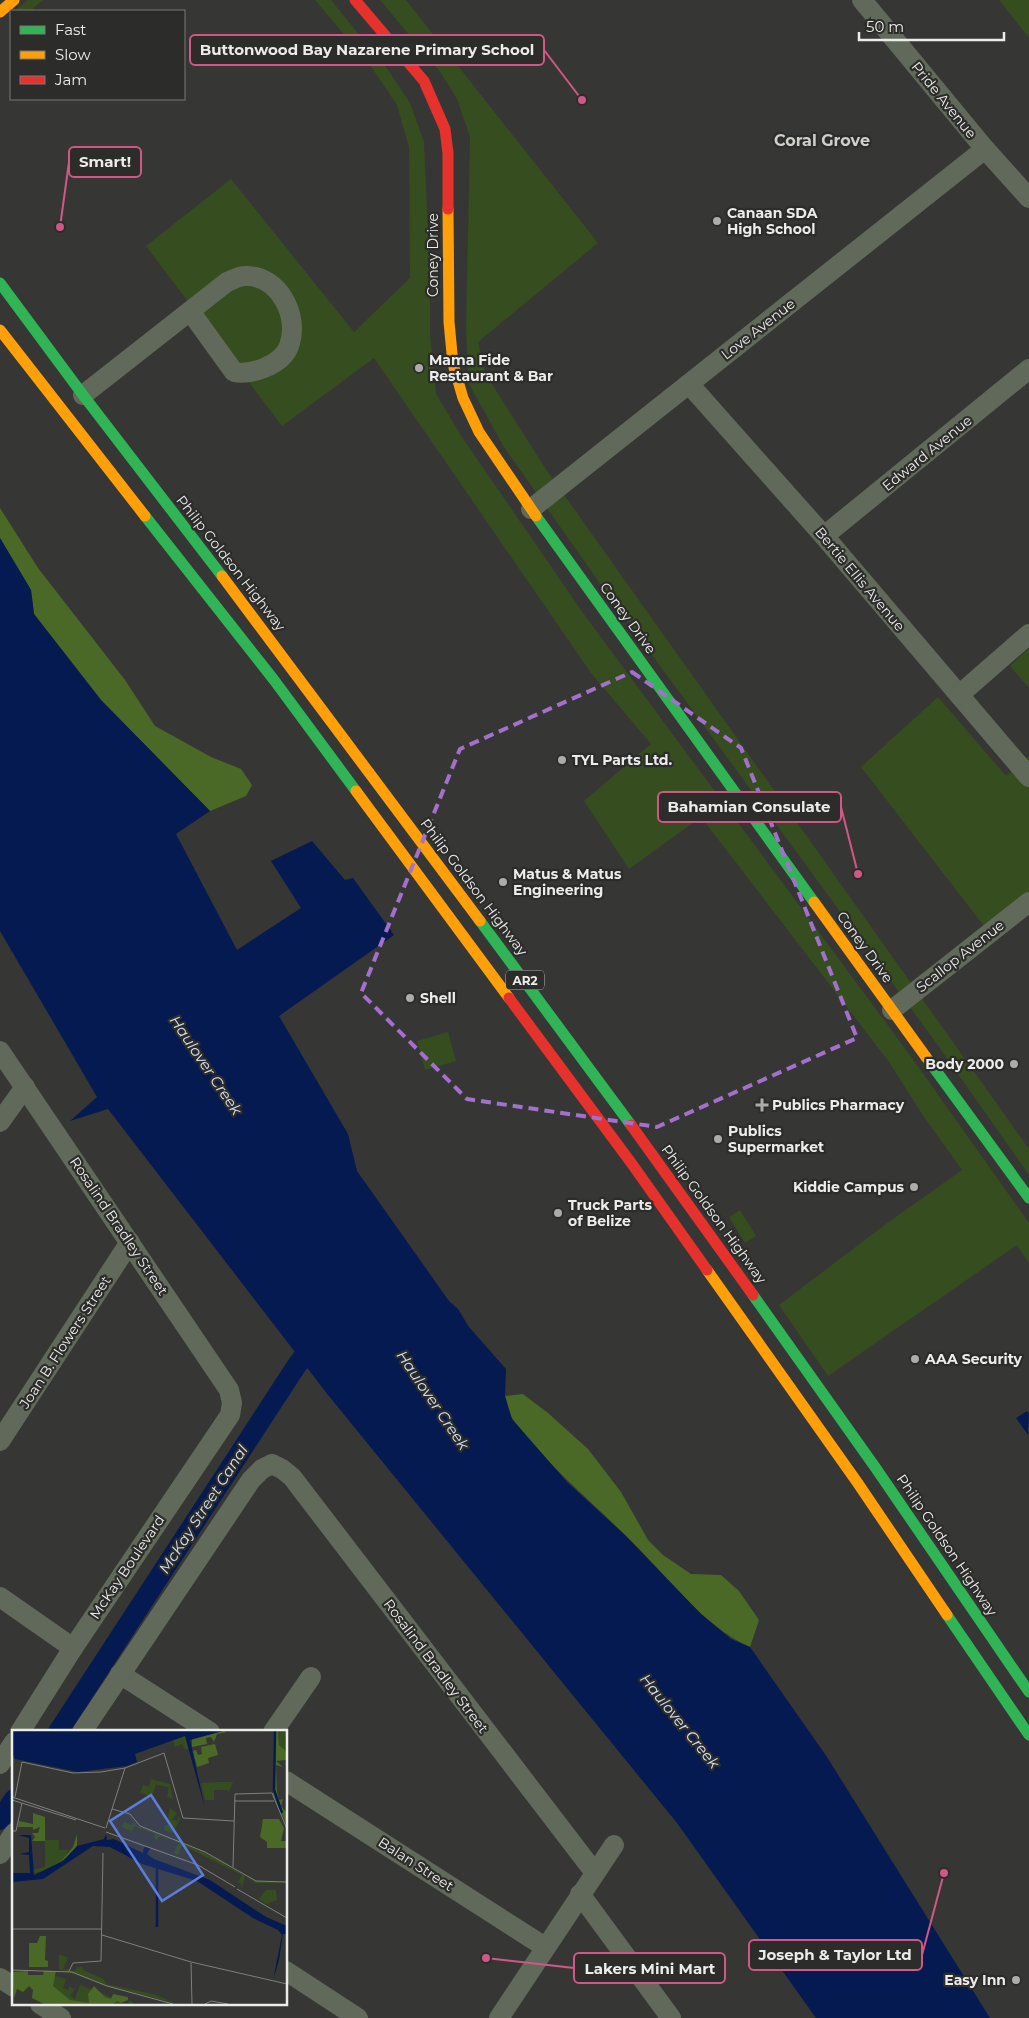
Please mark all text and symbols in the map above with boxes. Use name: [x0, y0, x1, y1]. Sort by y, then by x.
legend: [10, 10, 185, 100]
scale bar: [859, 10, 1004, 42]
text: 50 m: [866, 17, 904, 36]
text: Fast: [55, 20, 86, 39]
callout: Buttonwood Bay Nazarene Primary School: [190, 35, 544, 65]
text: Buttonwood Bay Nazarene Primary School: [200, 40, 534, 59]
text: Slow: [55, 45, 91, 64]
street label: Pride Avenue: [908, 58, 980, 142]
text: Jam: [54, 70, 87, 89]
district label: Coral Grove: [774, 131, 870, 150]
callout: Smart!: [69, 147, 141, 177]
text: Smart!: [79, 152, 131, 171]
place label: Canaan SDA High School: [727, 204, 818, 238]
street label: Coney Drive: [424, 213, 442, 297]
marker: Canaan SDA High School: [711, 215, 723, 227]
street label: Love Avenue: [717, 294, 799, 364]
place label: Mama Fide Restaurant & Bar: [429, 351, 553, 385]
marker: Mama Fide Restaurant & Bar: [413, 362, 425, 374]
street label: Edward Avenue: [878, 411, 976, 495]
street label: Philip Goldson Highway: [172, 492, 290, 635]
street label: Bertie Ellis Avenue: [811, 523, 909, 635]
street label: Coney Drive: [596, 579, 660, 657]
place label: TYL Parts Ltd.: [572, 751, 673, 769]
marker: TYL Parts Ltd.: [556, 754, 568, 766]
callout: Bahamian Consulate: [658, 792, 841, 822]
text: Bahamian Consulate: [667, 797, 831, 816]
street label: Philip Goldson Highway: [416, 815, 532, 960]
place label: Matus & Matus Engineering: [513, 865, 622, 899]
marker: Matus & Matus Engineering: [497, 876, 509, 888]
street label: Coney Drive: [833, 908, 897, 986]
street label: Scallop Avenue: [912, 916, 1008, 996]
road number: AR2: [506, 970, 544, 990]
place label: Shell: [420, 989, 456, 1007]
marker: Shell: [404, 992, 416, 1004]
water label: Haulover Creek: [166, 1012, 247, 1119]
place label: Body 2000: [925, 1055, 1004, 1073]
marker: Body 2000: [1008, 1058, 1020, 1070]
place label: Publics Pharmacy: [772, 1096, 905, 1114]
marker: Publics Pharmacy: [756, 1099, 768, 1111]
place label: Publics Supermarket: [728, 1122, 824, 1156]
marker: Publics Supermarket: [712, 1133, 724, 1145]
street label: Philip Goldson Highway: [658, 1141, 771, 1287]
street label: Rosalind Bradley Street: [66, 1153, 172, 1299]
place label: Kiddie Campus: [793, 1178, 905, 1196]
marker: Kiddie Campus: [908, 1181, 920, 1193]
place label: Truck Parts of Belize: [568, 1196, 653, 1230]
marker: Truck Parts of Belize: [552, 1207, 564, 1219]
street label: Joan B. Flowers Street: [15, 1272, 115, 1413]
water label: Haulover Creek: [393, 1347, 474, 1454]
place label: AAA Security: [924, 1350, 1022, 1368]
marker: AAA Security: [909, 1353, 921, 1365]
water label: McKay Street Canal: [154, 1441, 252, 1577]
street label: Philip Goldson Highway: [893, 1471, 1001, 1620]
street label: McKay Boulevard: [86, 1512, 168, 1622]
street label: Rosalind Bradley Street: [380, 1595, 492, 1737]
water label: Haulover Creek: [636, 1670, 725, 1773]
inset map: [12, 1730, 288, 2006]
street label: Balan Street: [375, 1833, 457, 1895]
callout: Joseph & Taylor Ltd: [749, 1940, 922, 1970]
text: Joseph & Taylor Ltd: [757, 1945, 912, 1964]
callout: Lakers Mini Mart: [574, 1953, 725, 1983]
text: Lakers Mini Mart: [585, 1959, 716, 1978]
place label: Easy Inn: [944, 1971, 1006, 1989]
marker: Easy Inn: [1010, 1974, 1022, 1986]

